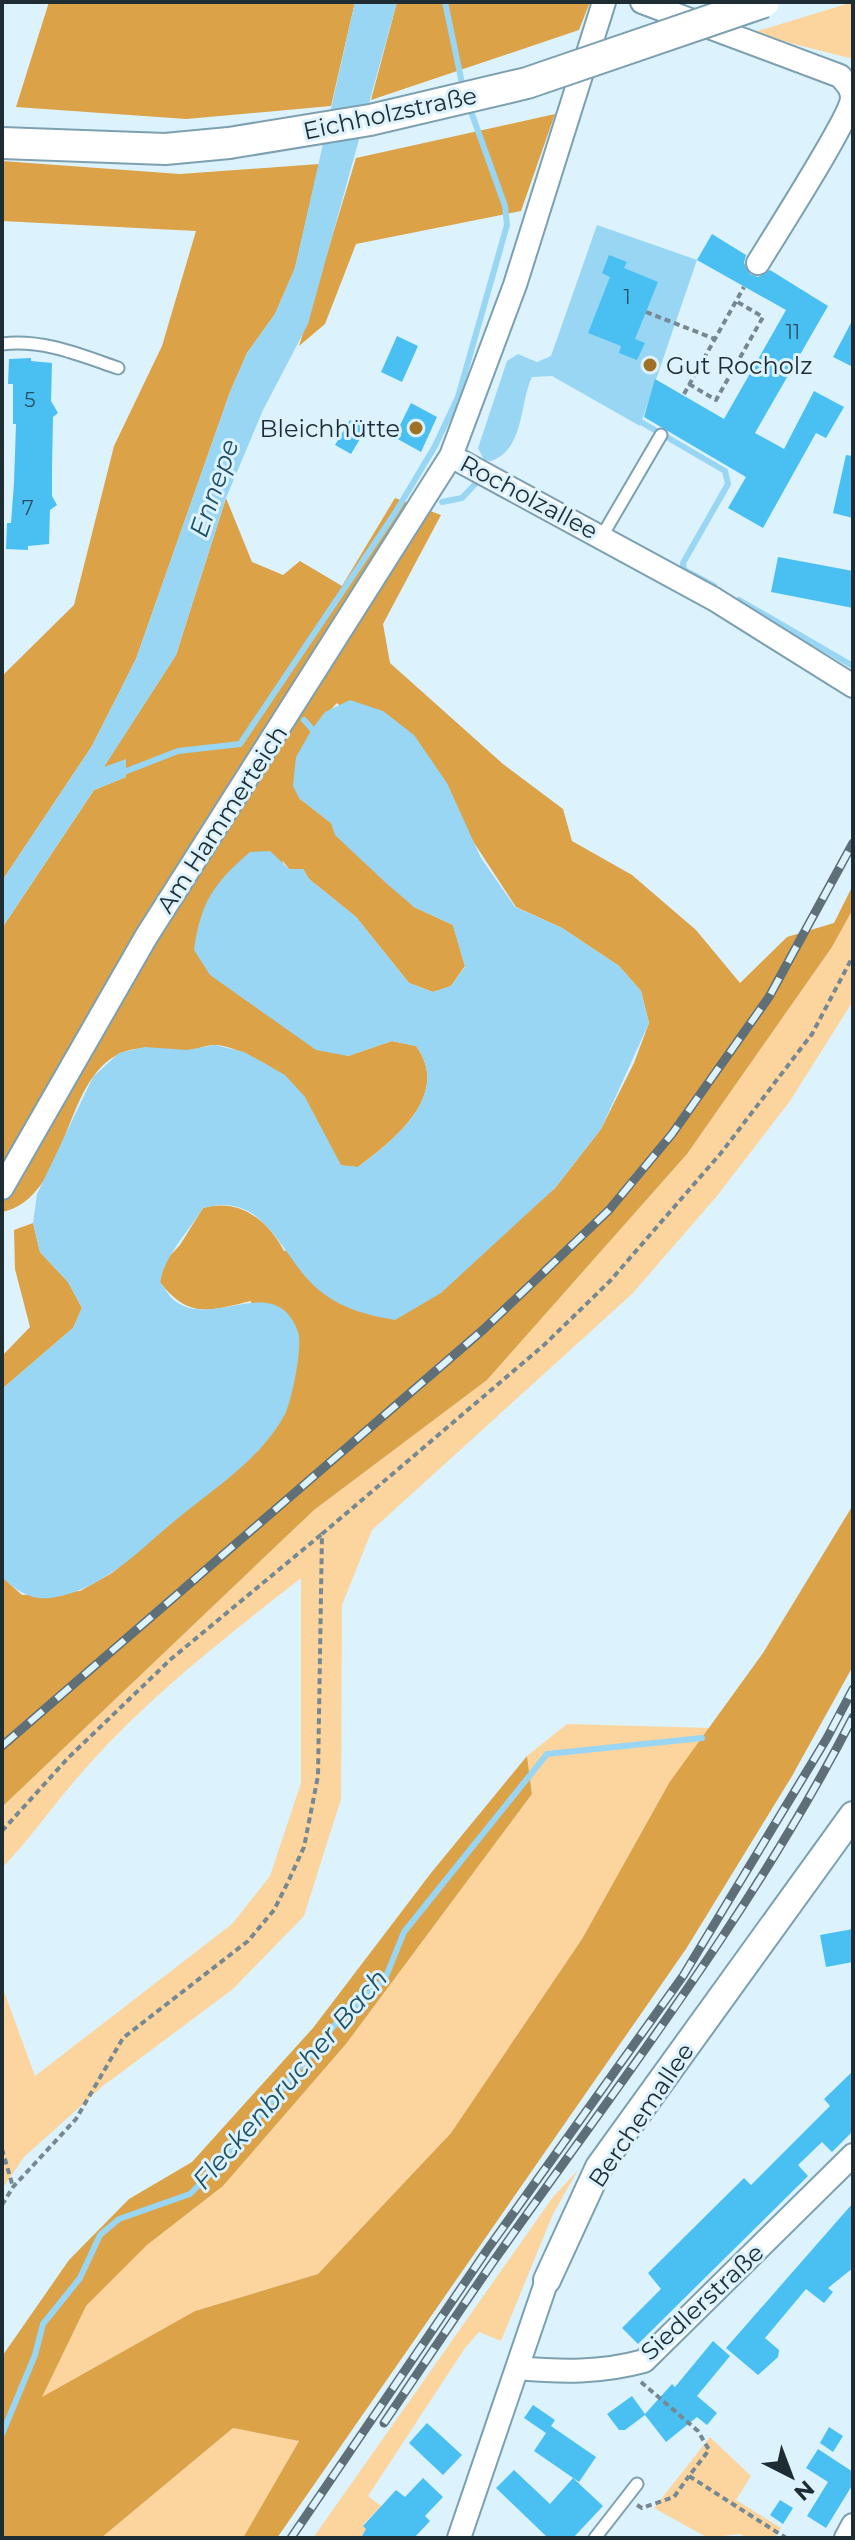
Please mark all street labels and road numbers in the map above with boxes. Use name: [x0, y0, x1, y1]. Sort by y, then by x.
street label: Eichholzstraße: [300, 80, 480, 146]
street label: Rocholzallee: [455, 449, 603, 545]
street label: Am Hammerteich: [151, 720, 293, 918]
street label: Berchemallee: [582, 2037, 700, 2193]
street label: Siedlerstraße: [635, 2238, 769, 2366]

